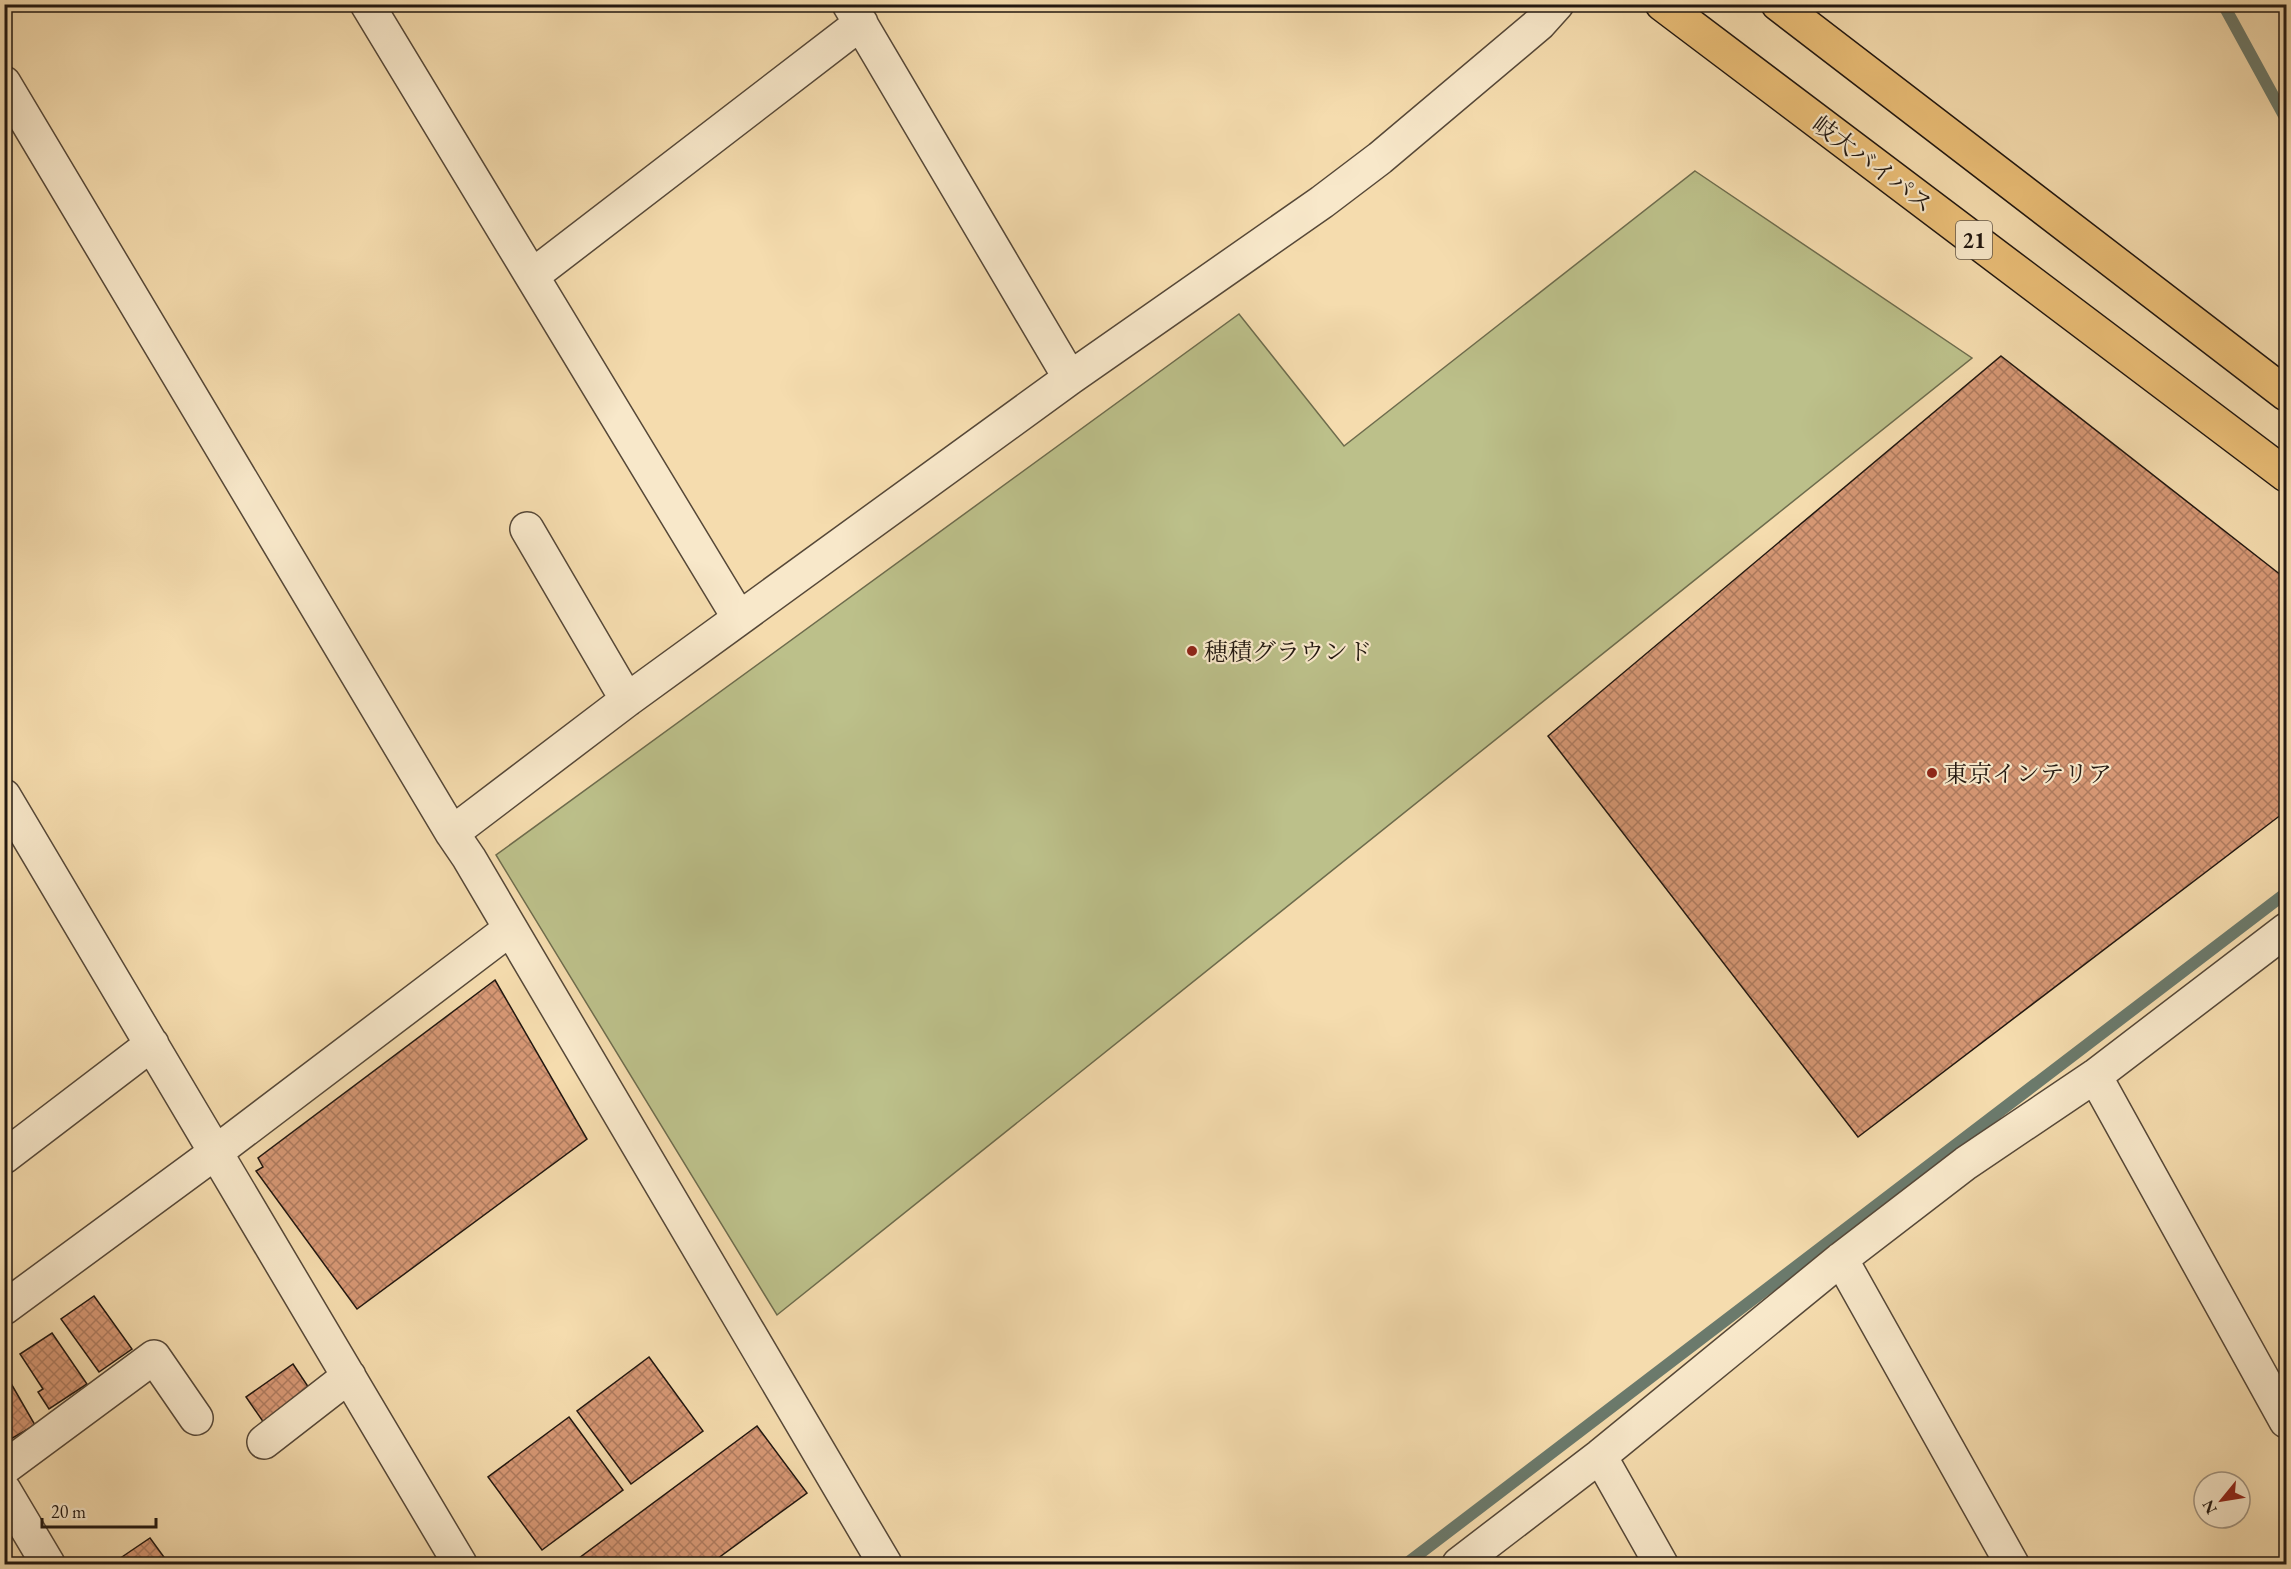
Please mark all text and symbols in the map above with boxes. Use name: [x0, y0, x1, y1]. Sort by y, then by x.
street label: 岐大バイパス: [1806, 108, 1940, 220]
road number: 21: [1956, 221, 1992, 259]
place label: 穂積グラウンド: [1204, 636, 1372, 667]
marker: 穂積グラウンド: [1185, 644, 1199, 658]
place label: 東京インテリア: [1944, 758, 2112, 789]
marker: 東京インテリア: [1925, 766, 1939, 780]
north arrow: [2192, 1470, 2252, 1530]
scale bar: [42, 1491, 156, 1529]
text: N: [2197, 1496, 2222, 1518]
text: 20 m: [51, 1500, 86, 1523]

